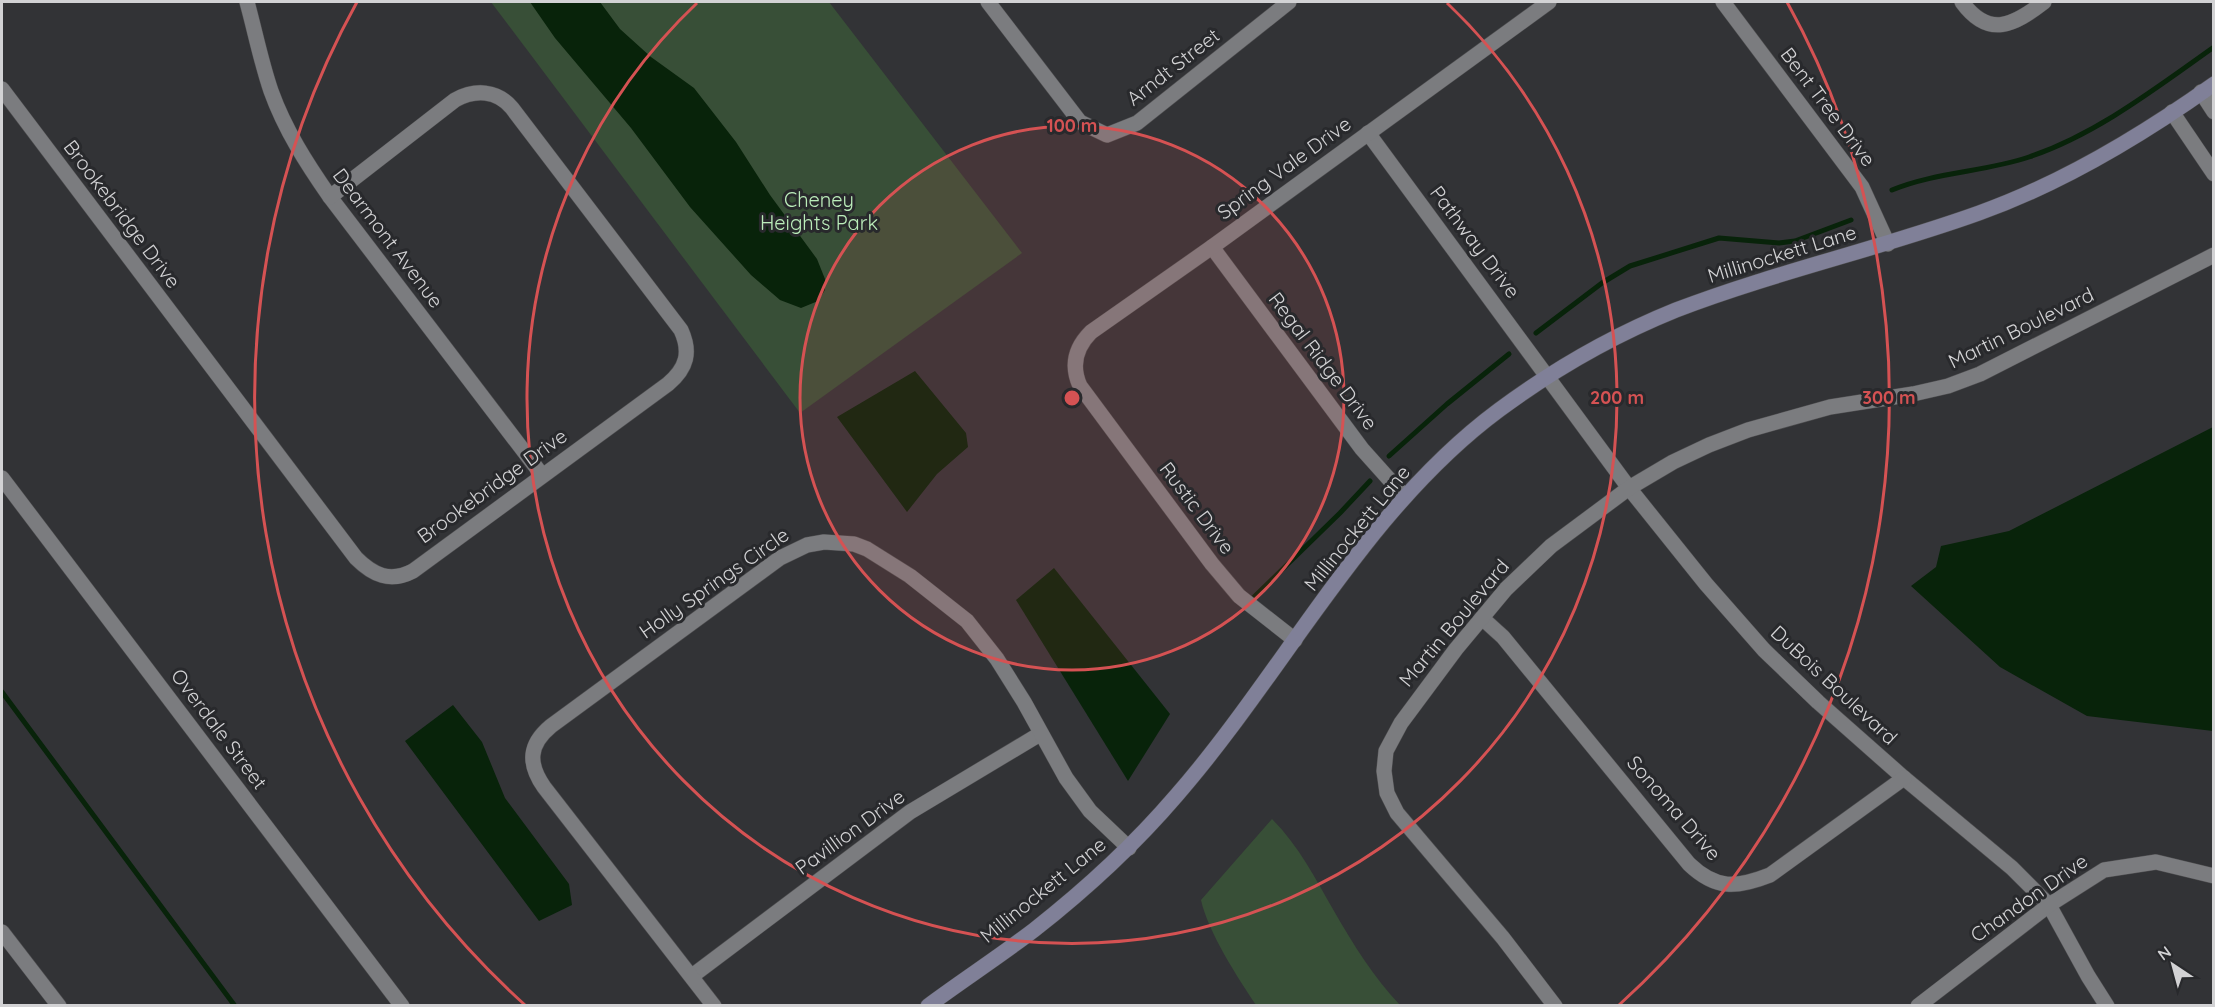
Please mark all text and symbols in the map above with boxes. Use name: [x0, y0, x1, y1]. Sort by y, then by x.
street label: Arndt Street: [1121, 22, 1224, 111]
street label: Bent Tree Drive: [1776, 42, 1881, 171]
street label: Spring Vale Drive: [1212, 111, 1355, 225]
text: 100 m: [1047, 114, 1097, 137]
street label: Brookebridge Drive: [58, 135, 186, 293]
street label: Dearmont Avenue: [328, 163, 449, 312]
street label: Pathway Drive: [1425, 181, 1526, 303]
park label: Cheney Heights Park: [760, 187, 878, 235]
street label: Millinockett Lane: [1704, 219, 1859, 288]
street label: Martin Boulevard: [1944, 282, 2098, 374]
street label: Regal Ridge Drive: [1264, 287, 1383, 434]
text: 200 m: [1590, 386, 1644, 409]
text: 300 m: [1862, 386, 1916, 409]
centre of rings: [1062, 388, 1082, 408]
street label: Brookebridge Drive: [412, 423, 572, 548]
street label: Rustic Drive: [1155, 457, 1240, 559]
street label: Millinockett Lane: [1298, 460, 1415, 596]
street label: Holly Springs Circle: [634, 522, 793, 644]
street label: Martin Boulevard: [1393, 554, 1514, 691]
street label: DuBois Boulevard: [1766, 620, 1903, 750]
street label: Overdale Street: [166, 664, 273, 794]
street label: Sonoma Drive: [1622, 750, 1727, 865]
street label: Pavillion Drive: [790, 783, 909, 880]
street label: Millinockett Lane: [975, 831, 1111, 948]
street label: Chandon Drive: [1965, 848, 2092, 947]
north arrow: [2143, 935, 2203, 995]
text: N: [2154, 941, 2175, 964]

